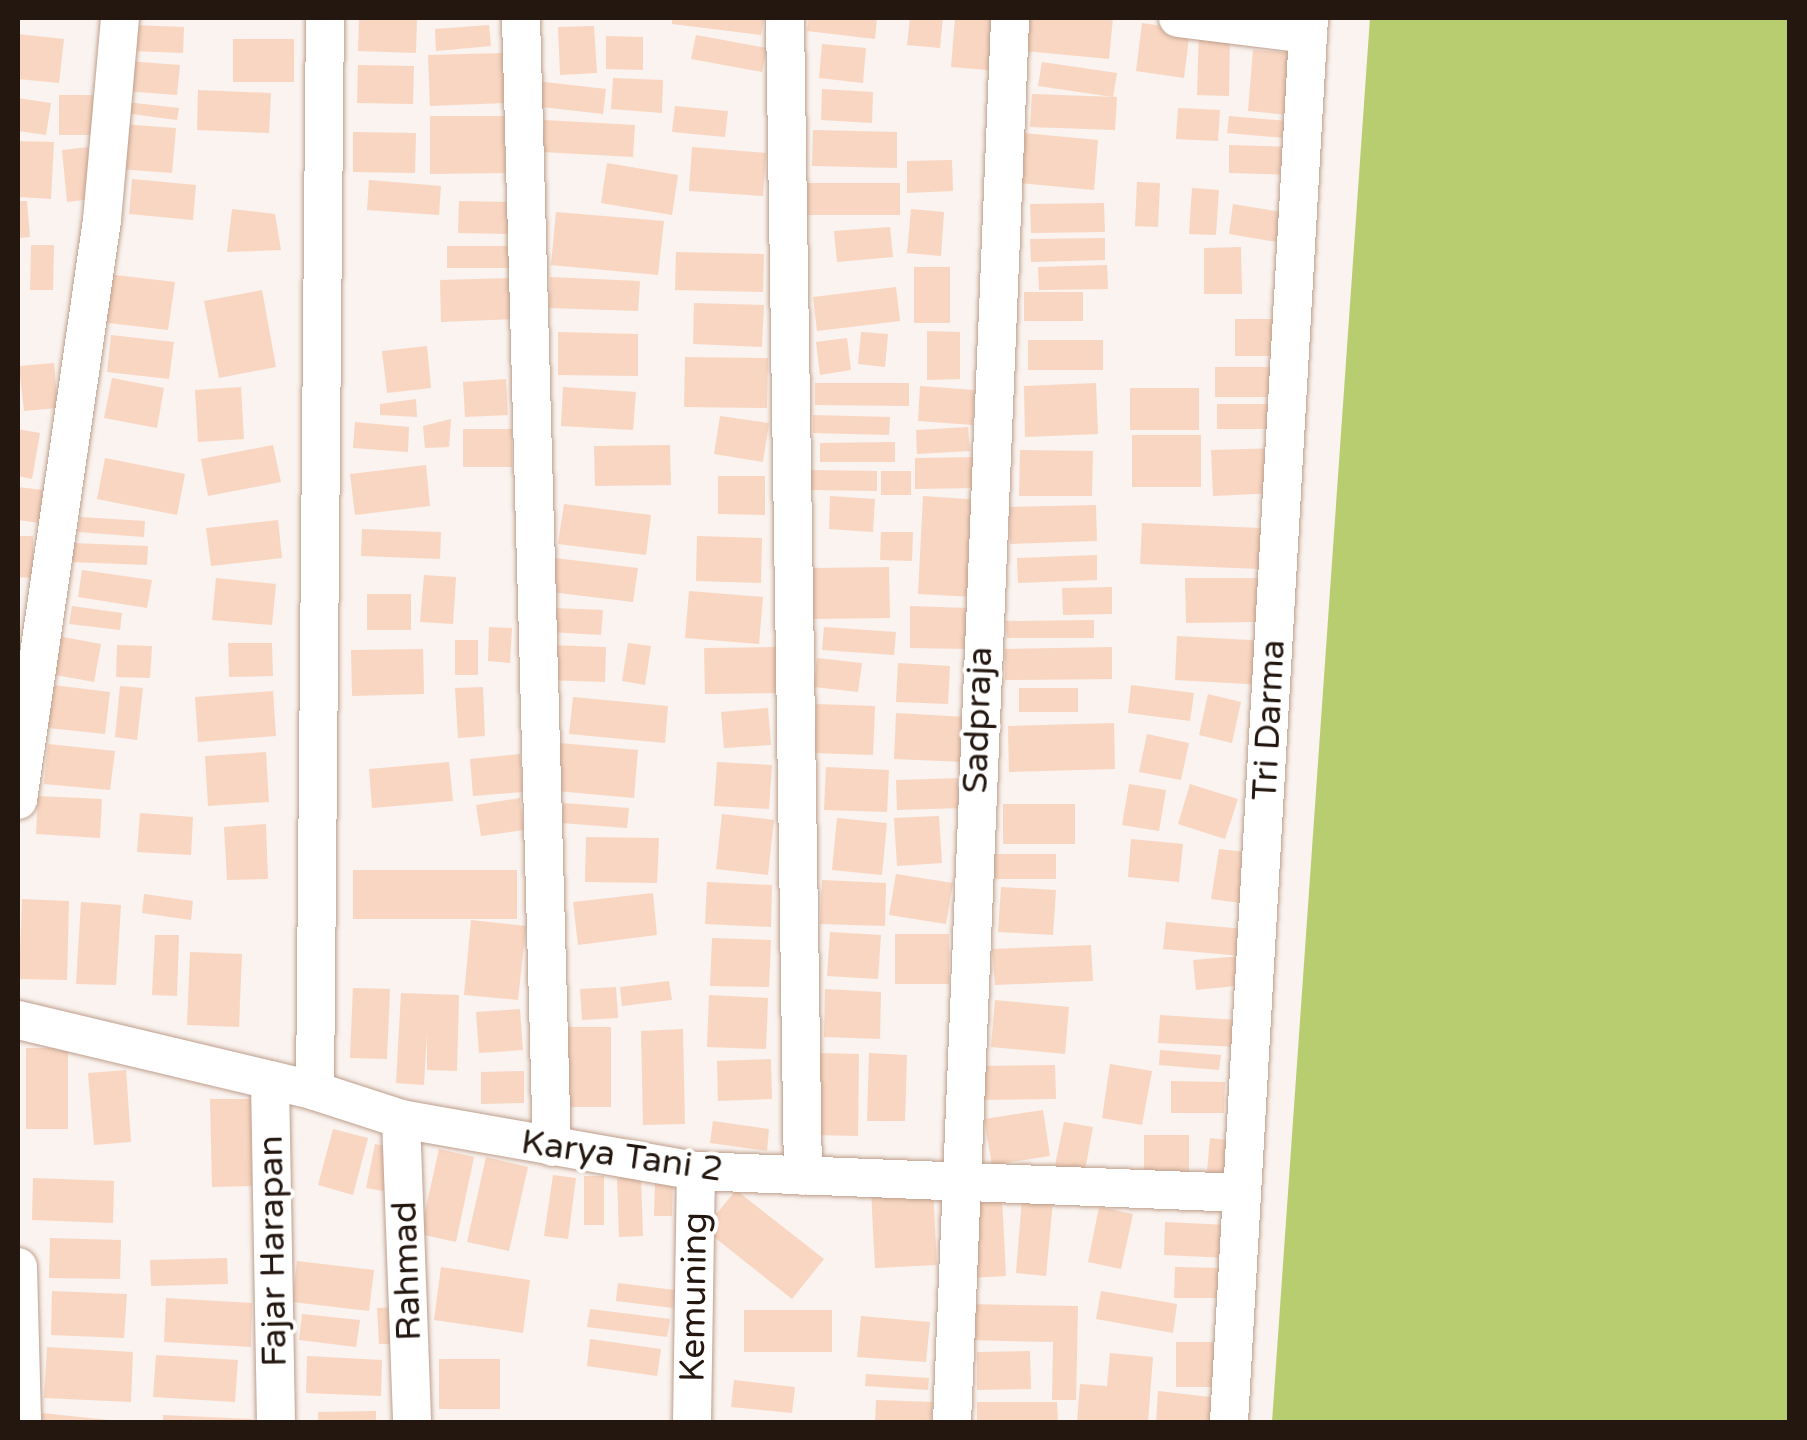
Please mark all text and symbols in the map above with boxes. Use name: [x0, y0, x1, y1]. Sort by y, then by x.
street label: Tri Darma: [1244, 638, 1294, 802]
street label: Sadpraja: [954, 646, 1002, 794]
street label: Karya Tani 2: [518, 1121, 726, 1191]
street label: Fajar Harapan: [250, 1135, 296, 1367]
street label: Rahmad: [384, 1200, 430, 1342]
street label: Kemuning: [672, 1212, 716, 1382]

